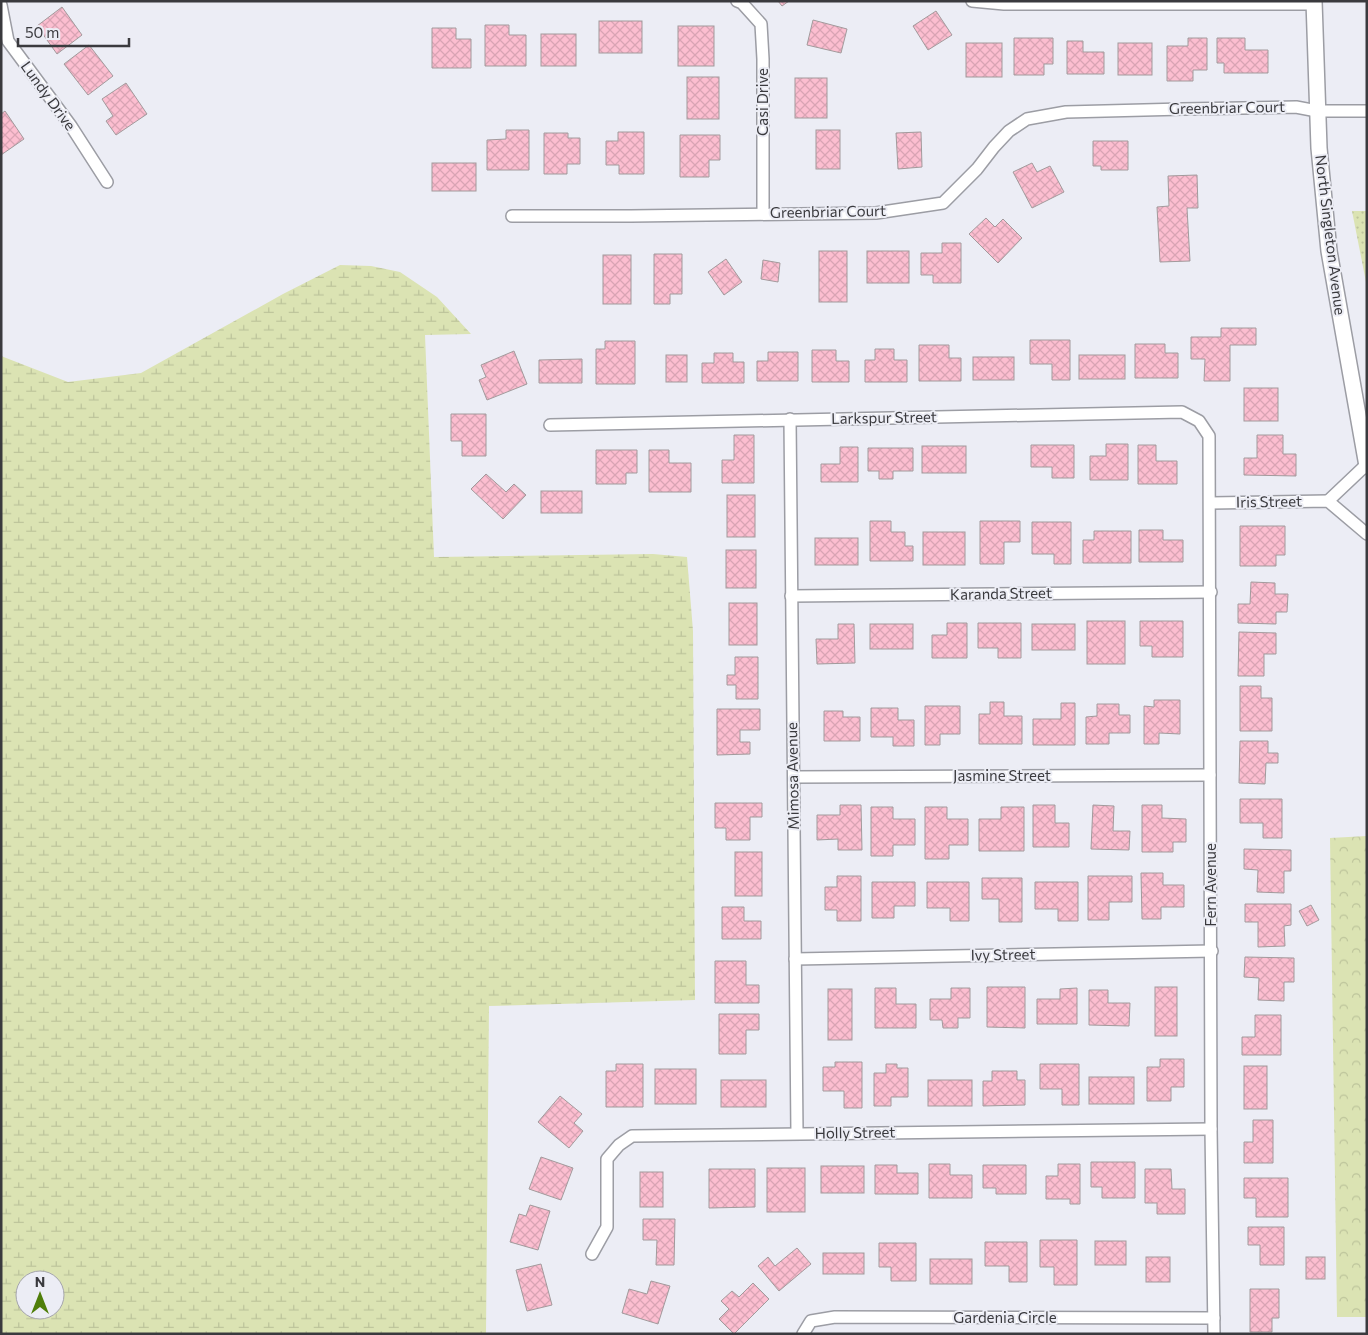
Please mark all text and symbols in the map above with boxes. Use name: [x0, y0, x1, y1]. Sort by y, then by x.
scale bar: [18, 15, 129, 47]
text: 50 m: [25, 23, 59, 41]
street label: Lundy Drive: [18, 57, 80, 134]
street label: Casi Drive: [753, 68, 771, 136]
street label: Greenbriar Court: [1169, 97, 1285, 117]
street label: North Singleton Avenue: [1312, 154, 1350, 316]
street label: Greenbriar Court: [770, 201, 886, 221]
street label: Larkspur Street: [831, 407, 937, 427]
street label: Iris Street: [1236, 491, 1302, 511]
street label: Karanda Street: [950, 583, 1052, 603]
street label: Mimosa Avenue: [782, 722, 802, 830]
street label: Jasmine Street: [953, 766, 1051, 784]
street label: Fern Avenue: [1201, 843, 1219, 927]
street label: Ivy Street: [970, 944, 1036, 964]
street label: Holly Street: [814, 1122, 896, 1142]
north arrow: [15, 1270, 65, 1320]
text: N: [35, 1273, 45, 1290]
street label: Gardenia Circle: [953, 1308, 1057, 1326]

